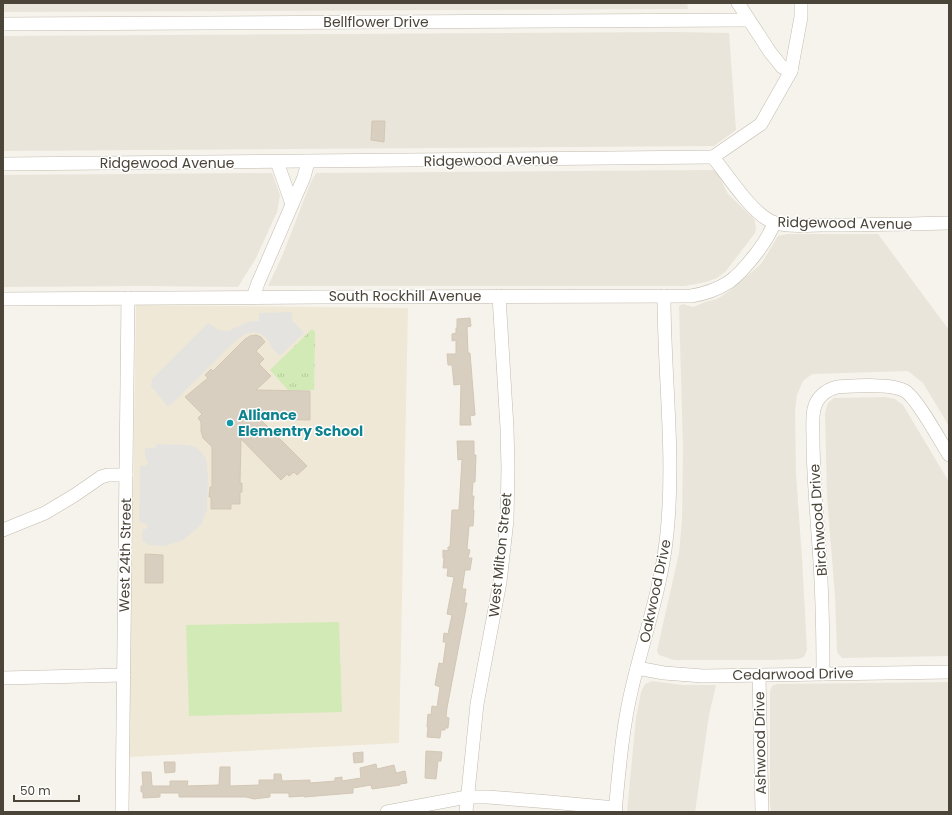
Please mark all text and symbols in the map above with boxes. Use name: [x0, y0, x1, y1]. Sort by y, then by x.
street label: Bellflower Drive: [323, 12, 429, 32]
street label: Ridgewood Avenue: [423, 149, 559, 171]
street label: Ridgewood Avenue: [100, 153, 235, 173]
street label: Ridgewood Avenue: [777, 212, 913, 234]
street label: South Rockhill Avenue: [329, 286, 482, 306]
place label: Alliance Elementry School: [238, 405, 363, 441]
marker: Alliance Elementry School: [225, 418, 235, 428]
street label: Birchwood Drive: [804, 463, 832, 577]
street label: West Milton Street: [484, 492, 516, 618]
street label: West 24th Street: [114, 498, 136, 612]
street label: Oakwood Drive: [634, 537, 676, 645]
street label: Cedarwood Drive: [732, 663, 854, 685]
street label: Ashwood Drive: [749, 691, 771, 795]
scale bar: [14, 777, 79, 803]
text: 50 m: [20, 782, 51, 799]

